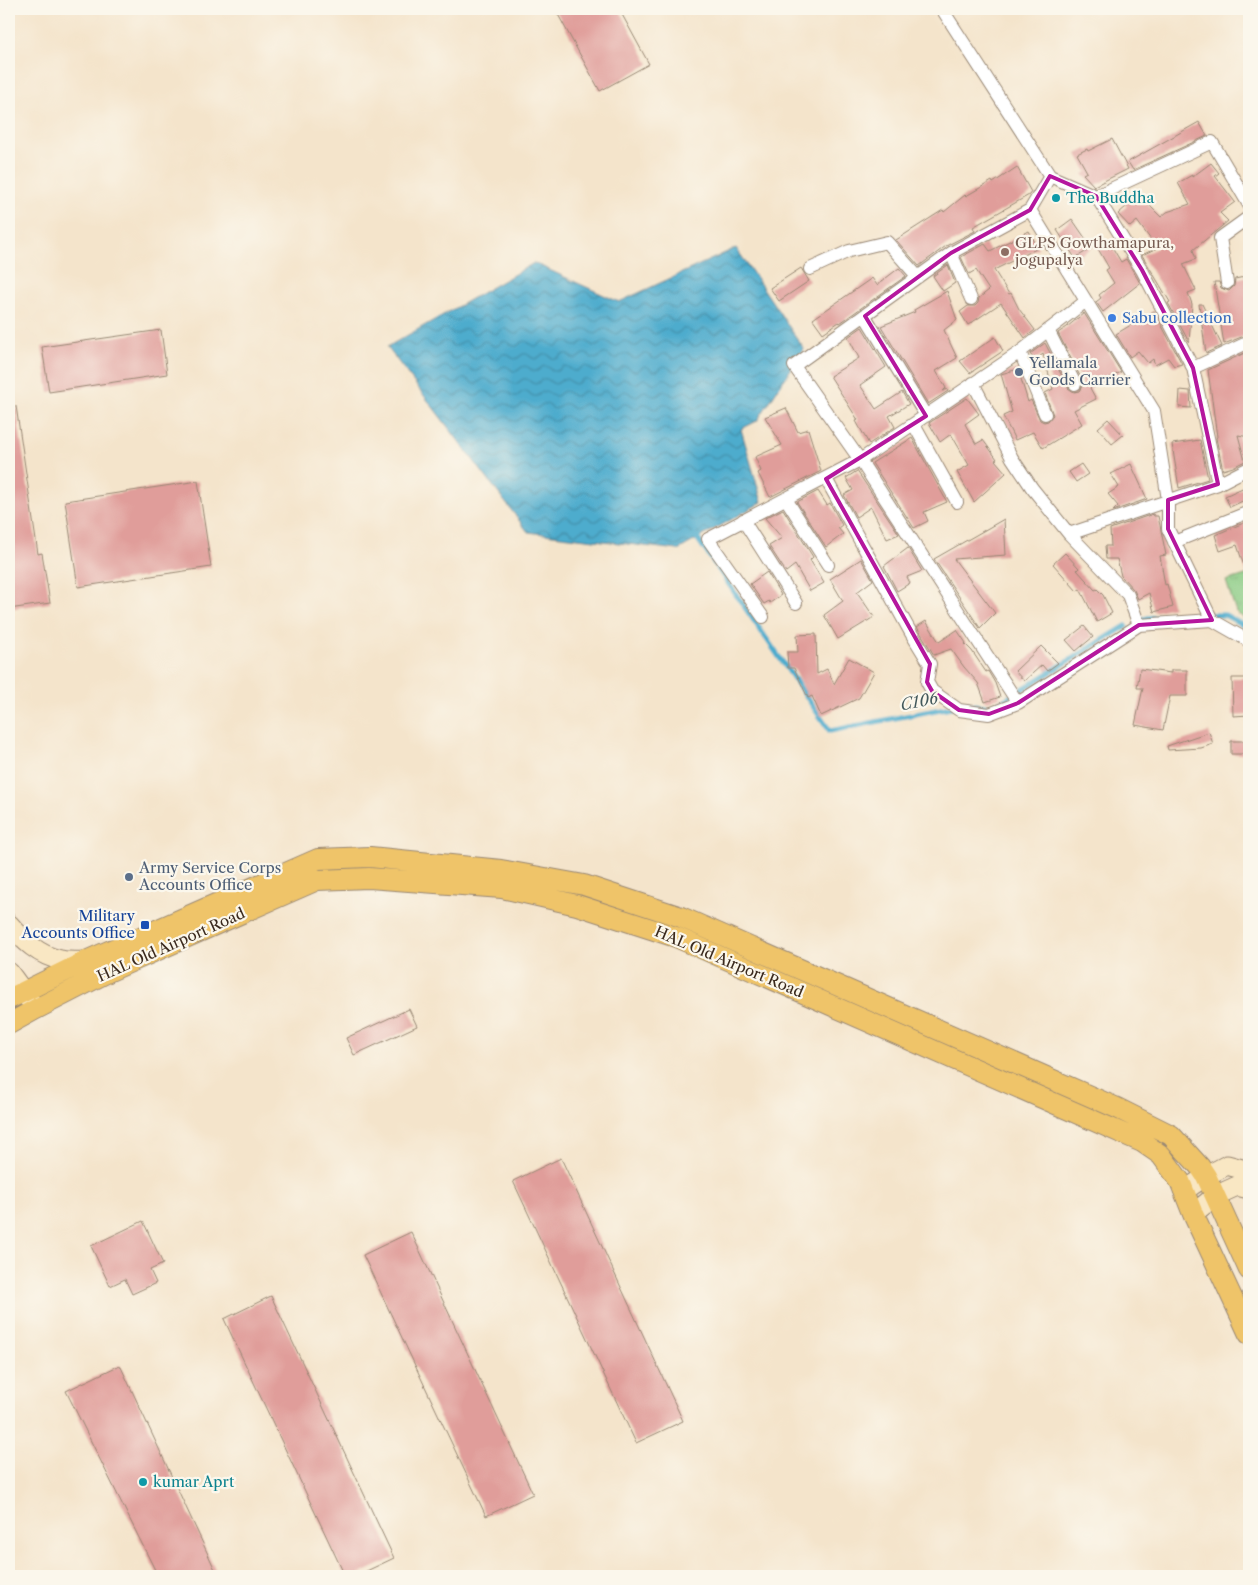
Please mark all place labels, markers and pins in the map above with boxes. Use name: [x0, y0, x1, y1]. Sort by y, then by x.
place label: The Buddha: [1066, 188, 1154, 207]
marker: The Buddha: [1050, 192, 1062, 204]
place label: GLPS Gowthamapura, jogupalya: [1012, 233, 1174, 269]
marker: GLPS Gowthamapura, jogupalya: [999, 246, 1011, 258]
place label: Sabu collection: [1122, 308, 1232, 327]
marker: Sabu collection: [1106, 312, 1118, 324]
place label: Yellamala Goods Carrier: [1028, 353, 1131, 389]
marker: Yellamala Goods Carrier: [1013, 366, 1025, 378]
place label: Army Service Corps Accounts Office: [138, 858, 281, 894]
marker: Army Service Corps Accounts Office: [123, 871, 135, 883]
place label: Military Accounts Office: [21, 906, 136, 942]
marker: Military Accounts Office: [139, 919, 151, 931]
place label: kumar Aprt: [153, 1472, 235, 1491]
marker: kumar Aprt: [137, 1476, 149, 1488]

